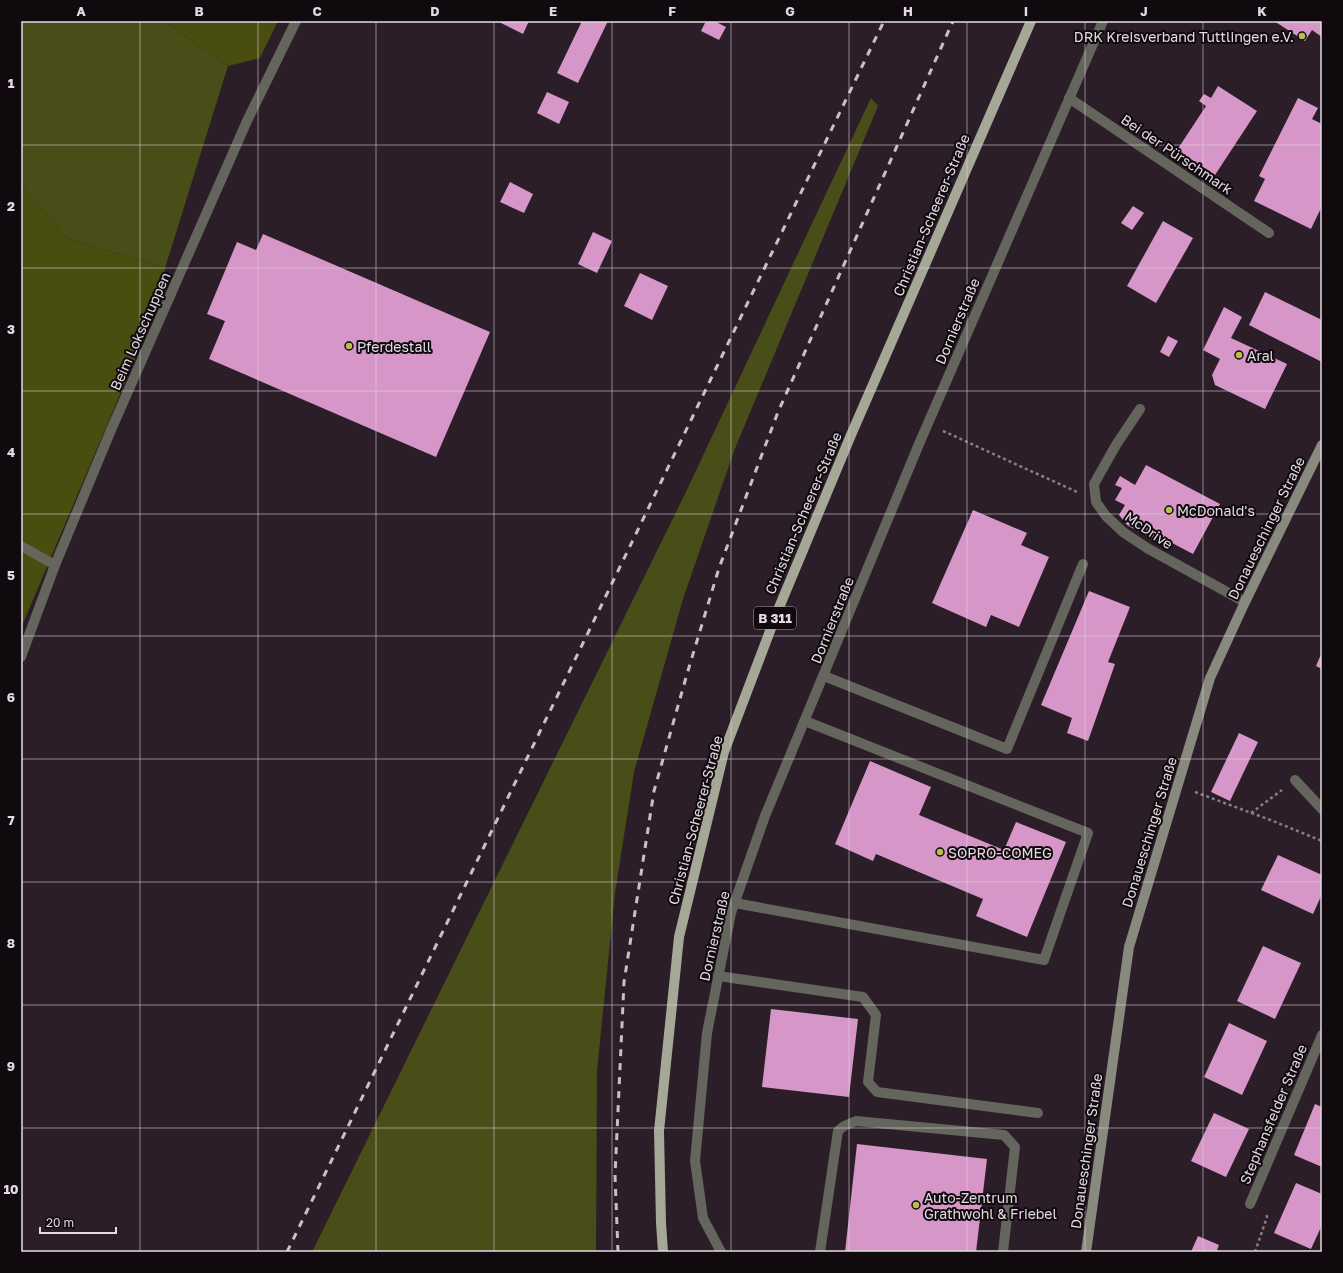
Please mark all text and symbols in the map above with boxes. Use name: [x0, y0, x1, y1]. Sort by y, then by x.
text: A: [76, 3, 86, 19]
text: B: [194, 3, 204, 19]
text: C: [312, 3, 322, 19]
text: D: [430, 3, 440, 19]
text: E: [549, 3, 557, 19]
text: F: [668, 3, 676, 19]
text: G: [785, 3, 795, 19]
text: H: [903, 3, 913, 19]
text: I: [1024, 3, 1028, 19]
text: J: [1140, 3, 1148, 19]
text: K: [1257, 3, 1267, 19]
place label: DRK Kreisverband Tuttlingen e.V.: [1074, 28, 1294, 45]
marker: DRK Kreisverband Tuttlingen e.V.: [1297, 31, 1307, 41]
text: 1: [8, 75, 15, 91]
street label: Bei der Pürschmark: [1118, 110, 1236, 198]
street label: Christian-Scheerer-Straße: [889, 131, 973, 299]
text: 2: [7, 198, 15, 214]
street label: Beim Lokschuppen: [106, 269, 174, 393]
street label: Dornierstraße: [931, 275, 983, 367]
text: 3: [7, 321, 15, 337]
place label: Pferdestall: [357, 338, 431, 355]
marker: Pferdestall: [344, 341, 354, 351]
place label: Aral: [1247, 347, 1274, 364]
marker: Aral: [1234, 350, 1244, 360]
street label: Christian-Scheerer-Straße: [761, 429, 845, 597]
text: 4: [7, 444, 15, 460]
street label: Donaueschinger Straße: [1224, 454, 1308, 602]
place label: McDonald's: [1177, 502, 1255, 519]
marker: McDonald's: [1164, 505, 1174, 515]
street label: McDrive: [1122, 508, 1176, 552]
text: 5: [7, 567, 15, 583]
street label: Dornierstraße: [807, 574, 857, 666]
road number: B 311: [754, 607, 796, 629]
text: 6: [7, 689, 15, 705]
street label: Christian-Scheerer-Straße: [664, 734, 726, 906]
street label: Donaueschinger Straße: [1118, 755, 1180, 909]
text: 7: [7, 812, 15, 828]
place label: SOPRO-COMEG: [948, 844, 1052, 861]
marker: SOPRO-COMEG: [935, 847, 945, 857]
street label: Dornierstraße: [695, 889, 733, 983]
text: 8: [7, 935, 15, 951]
street label: Stephansfelder Straße: [1236, 1041, 1310, 1187]
text: 9: [7, 1058, 15, 1074]
street label: Donaueschinger Straße: [1067, 1072, 1105, 1230]
text: 10: [3, 1181, 19, 1197]
place label: Auto-Zentrum Grathwohl & Friebel: [924, 1189, 1057, 1222]
marker: Auto-Zentrum Grathwohl & Friebel: [911, 1200, 921, 1210]
scale bar: [40, 1209, 116, 1235]
text: 20 m: [46, 1215, 74, 1230]

